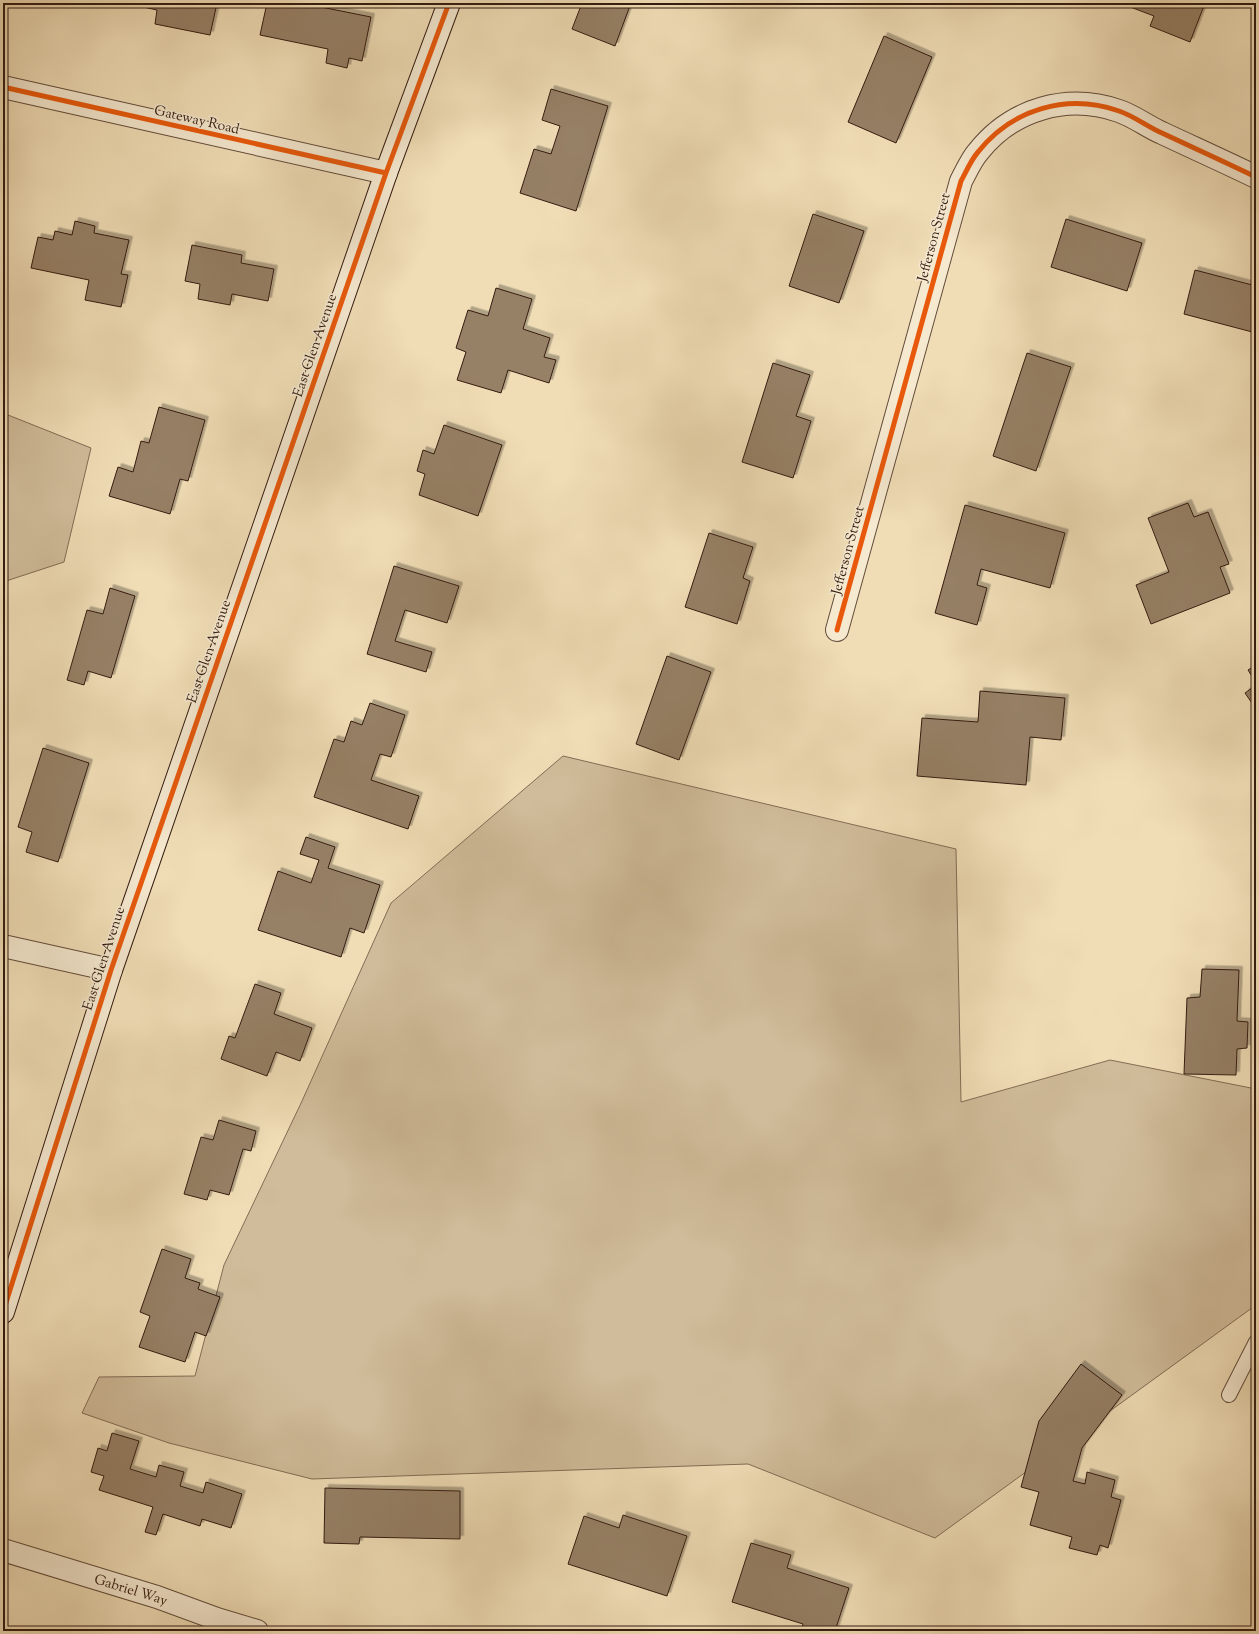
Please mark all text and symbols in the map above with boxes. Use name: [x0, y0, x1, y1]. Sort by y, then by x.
street label: Gateway Road: [152, 101, 241, 140]
street label: Jefferson Street: [913, 191, 956, 285]
street label: East Glen Avenue: [289, 291, 343, 400]
street label: Jefferson Street: [827, 504, 870, 598]
street label: East Glen Avenue: [183, 597, 237, 706]
street label: East Glen Avenue: [79, 904, 131, 1013]
street label: Gabriel Way: [91, 1570, 170, 1612]

